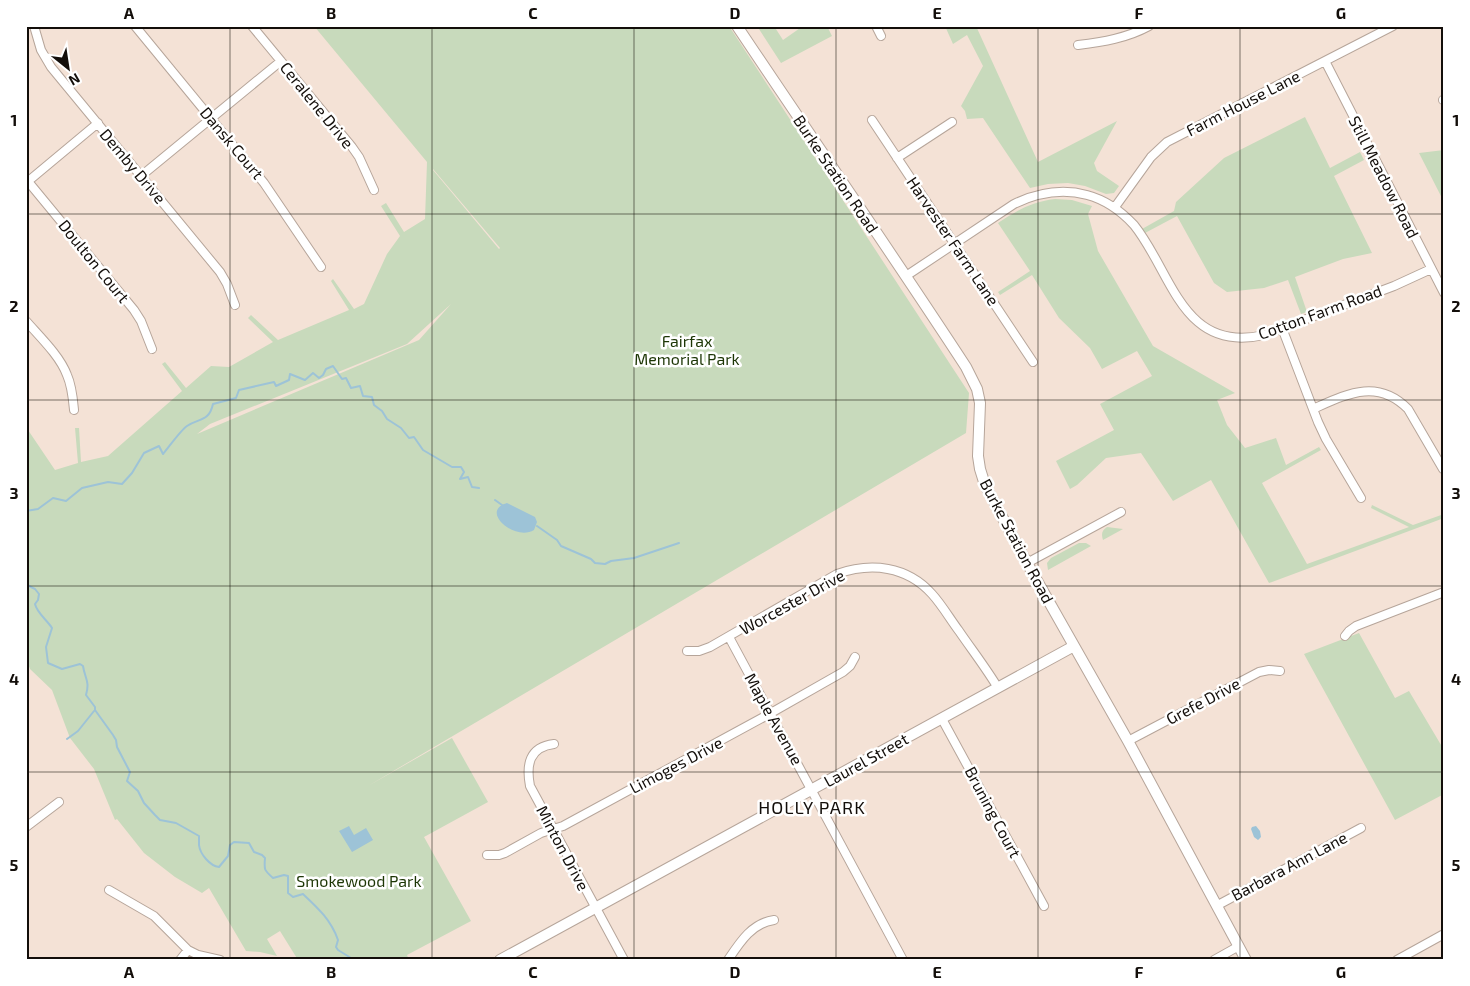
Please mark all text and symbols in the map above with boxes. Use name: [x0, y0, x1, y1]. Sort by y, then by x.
text: A: [124, 3, 135, 22]
text: B: [326, 3, 336, 22]
text: C: [528, 3, 538, 22]
text: D: [730, 3, 741, 22]
text: E: [932, 3, 942, 22]
text: F: [1135, 3, 1144, 22]
text: G: [1336, 3, 1346, 22]
north arrow: [42, 42, 92, 92]
street label: Ceralene Drive: [277, 58, 358, 152]
street label: Farm House Lane: [1183, 66, 1303, 139]
text: N: [66, 70, 83, 90]
street label: Dansk Court: [197, 103, 268, 183]
text: 1: [11, 110, 17, 129]
text: 1: [1453, 110, 1459, 129]
street label: Burke Station Road: [790, 111, 883, 236]
street label: Still Meadow Road: [1345, 113, 1423, 241]
street label: Demby Drive: [97, 124, 170, 207]
street label: Harvester Farm Lane: [903, 173, 1004, 309]
street label: Doulton Court: [55, 215, 134, 306]
street label: Cotton Farm Road: [1255, 280, 1384, 343]
text: 2: [9, 296, 19, 315]
text: 2: [1451, 296, 1461, 315]
park label: Fairfax Memorial Park: [634, 331, 740, 368]
street label: Burke Station Road: [977, 475, 1058, 606]
text: 3: [9, 483, 19, 502]
text: 3: [1451, 483, 1461, 502]
street label: Worcester Drive: [736, 565, 847, 638]
text: 4: [9, 669, 19, 688]
street label: Maple Avenue: [741, 669, 808, 768]
text: 4: [1451, 669, 1461, 688]
street label: Grefe Drive: [1163, 673, 1243, 728]
street label: Laurel Street: [820, 729, 911, 790]
street label: Limoges Drive: [626, 732, 725, 797]
street label: Bruning Court: [961, 763, 1025, 861]
district label: HOLLY PARK: [758, 796, 866, 818]
street label: Minton Drive: [533, 802, 594, 893]
street label: Barbara Ann Lane: [1228, 827, 1350, 904]
text: 5: [10, 855, 19, 874]
text: 5: [1452, 855, 1461, 874]
park label: Smokewood Park: [296, 871, 422, 890]
text: A: [124, 962, 135, 981]
text: B: [326, 962, 336, 981]
text: C: [528, 962, 538, 981]
text: D: [730, 962, 741, 981]
text: E: [932, 962, 942, 981]
text: F: [1135, 962, 1144, 981]
text: G: [1336, 962, 1346, 981]

